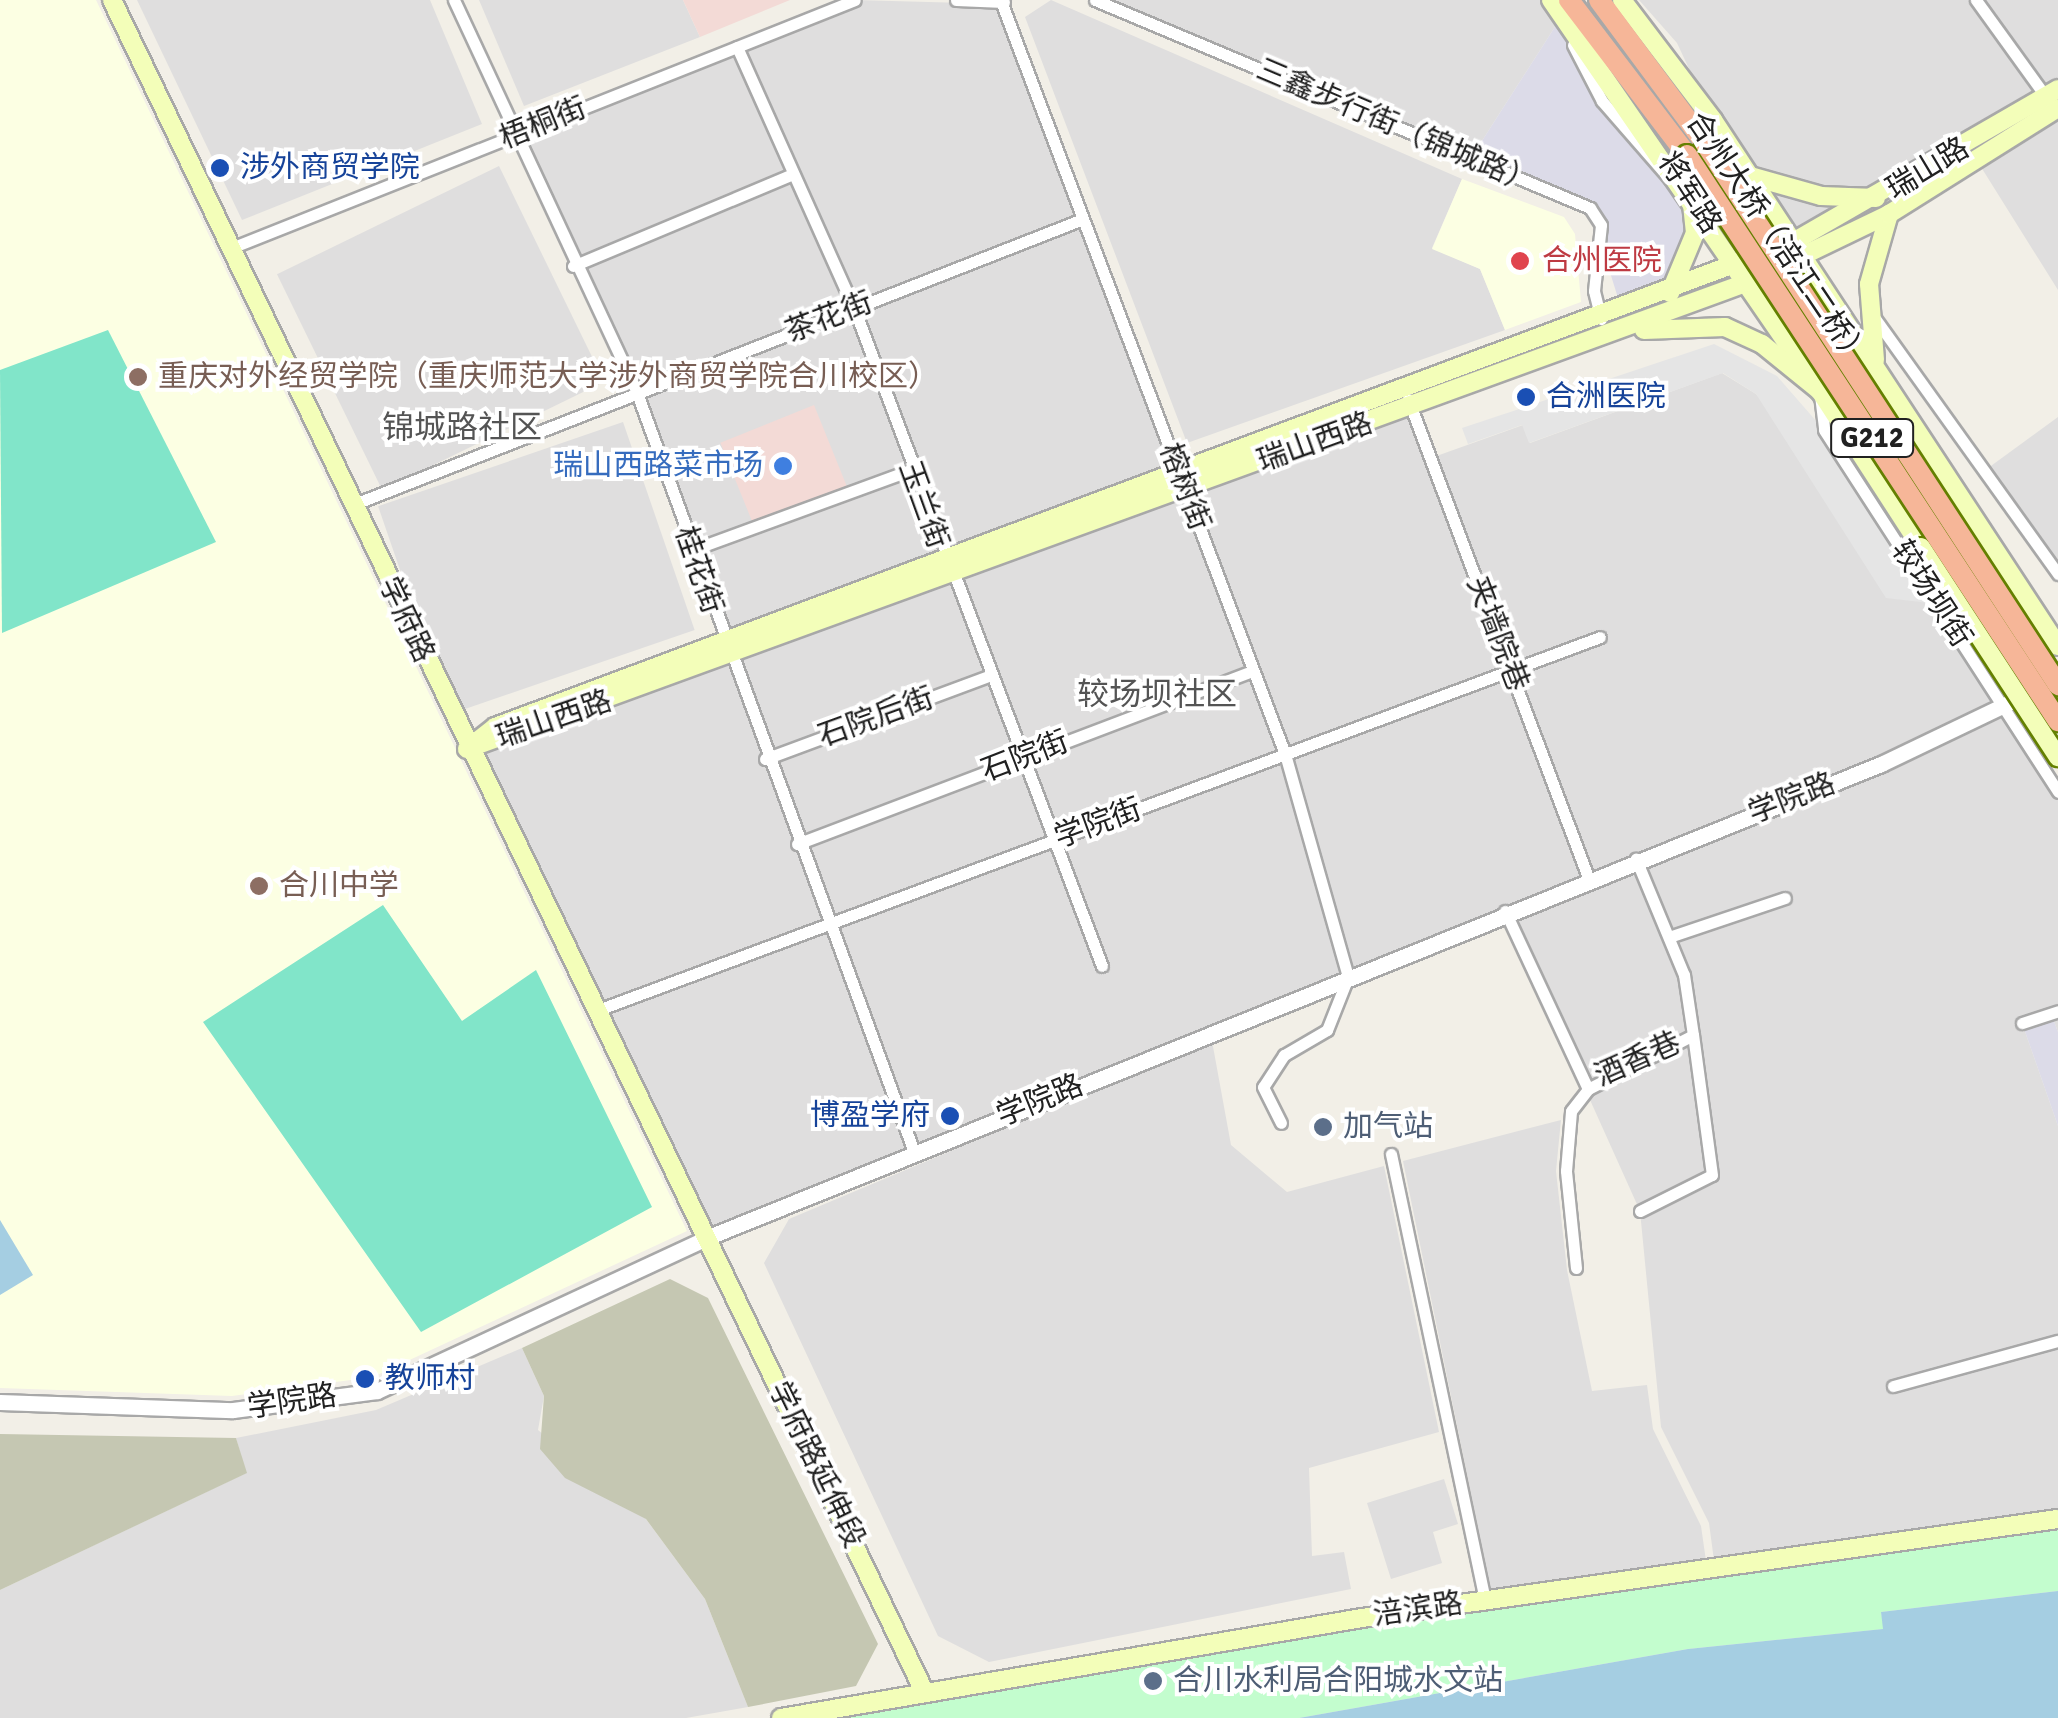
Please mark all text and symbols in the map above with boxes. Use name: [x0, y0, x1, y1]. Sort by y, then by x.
street label: 三鑫步行街（锦城路）: [1251, 52, 1541, 202]
street label: 梧桐街: [495, 90, 591, 158]
street label: 合州大桥（涪江二桥）: [1678, 106, 1876, 374]
street label: 瑞山路: [1880, 130, 1976, 208]
street label: 将军路: [1649, 145, 1729, 241]
place label: 涉外商贸学院: [240, 150, 420, 186]
marker: 涉外商贸学院: [209, 157, 231, 179]
place label: 合州医院: [1542, 243, 1662, 279]
marker: 合州医院: [1507, 248, 1533, 274]
street label: 茶花街: [781, 285, 877, 351]
place label: 重庆对外经贸学院（重庆师范大学涉外商贸学院合川校区）: [158, 359, 938, 395]
marker: 重庆对外经贸学院（重庆师范大学涉外商贸学院合川校区）: [127, 366, 149, 388]
place label: 合洲医院: [1546, 379, 1666, 415]
marker: 合洲医院: [1515, 386, 1537, 408]
street label: 瑞山西路: [1252, 406, 1378, 480]
district label: 锦城路社区: [382, 409, 542, 447]
road number: G212: [1830, 415, 1914, 461]
street label: 榕树街: [1151, 439, 1217, 535]
place label: 瑞山西路菜市场: [553, 448, 763, 484]
marker: 瑞山西路菜市场: [772, 455, 794, 477]
street label: 玉兰街: [891, 457, 955, 553]
street label: 桂花街: [666, 522, 730, 618]
street label: 较场坝街: [1883, 534, 1979, 654]
street label: 学府路: [371, 572, 441, 668]
street label: 夹墙院巷: [1459, 572, 1535, 696]
district label: 较场坝社区: [1077, 676, 1237, 714]
street label: 石院后街: [813, 681, 939, 755]
street label: 瑞山西路: [491, 683, 617, 757]
street label: 石院街: [977, 724, 1073, 790]
street label: 学院路: [1744, 766, 1840, 832]
street label: 学院街: [1050, 792, 1146, 856]
place label: 合川中学: [279, 868, 399, 904]
marker: 合川中学: [248, 875, 270, 897]
street label: 酒香巷: [1590, 1025, 1686, 1095]
street label: 学院路: [992, 1067, 1088, 1135]
place label: 博盈学府: [810, 1098, 930, 1134]
marker: 博盈学府: [939, 1105, 961, 1127]
place label: 加气站: [1343, 1109, 1433, 1145]
marker: 加气站: [1312, 1116, 1334, 1138]
place label: 教师村: [385, 1361, 475, 1397]
marker: 教师村: [354, 1368, 376, 1390]
street label: 学府路延伸段: [760, 1376, 872, 1554]
street label: 学院路: [245, 1378, 339, 1426]
street label: 涪滨路: [1371, 1586, 1465, 1634]
place label: 合川水利局合阳城水文站: [1173, 1663, 1503, 1699]
marker: 合川水利局合阳城水文站: [1142, 1670, 1164, 1692]

